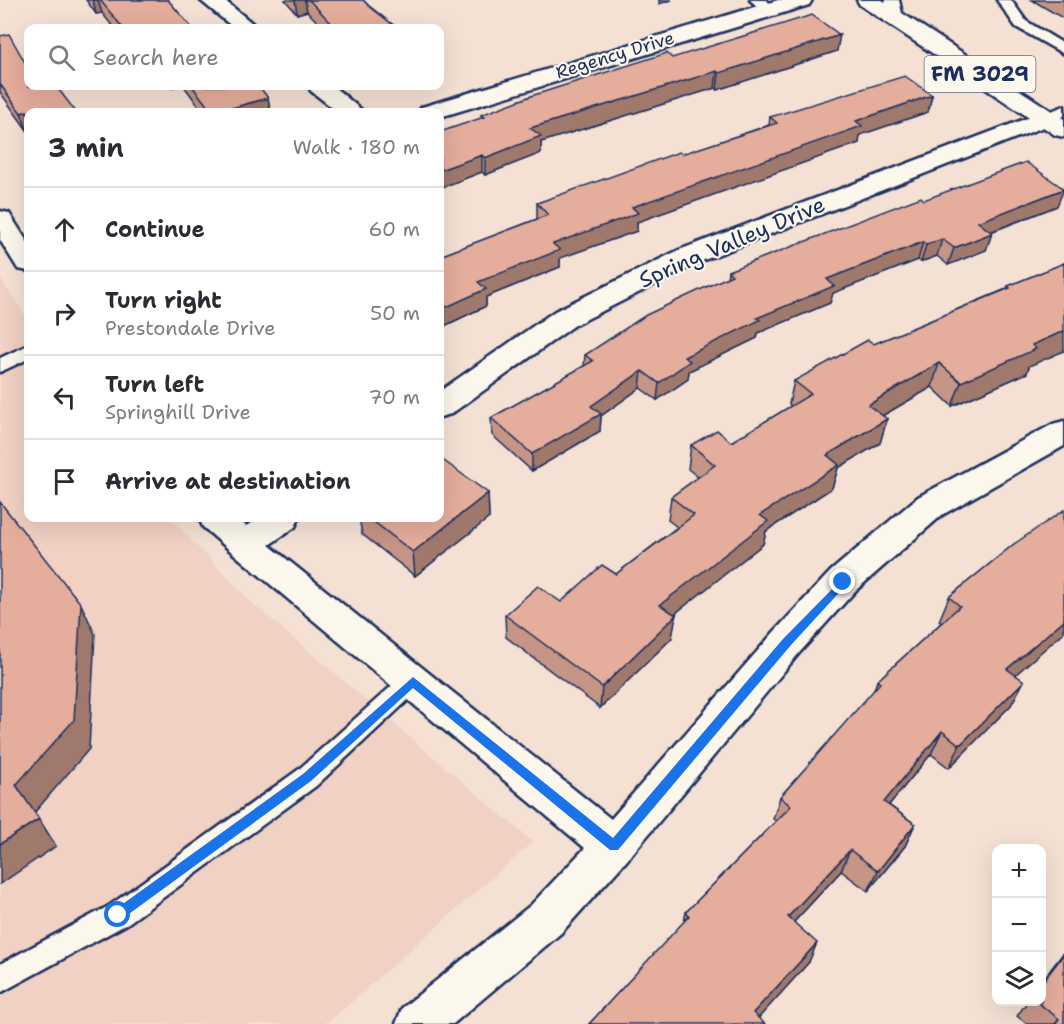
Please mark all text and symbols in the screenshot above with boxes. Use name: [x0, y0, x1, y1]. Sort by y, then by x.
search box: [24, 24, 444, 90]
street label: Regency Drive: [553, 26, 677, 84]
icon: search: [45, 41, 78, 74]
text: Search here: [93, 43, 219, 72]
road number: FM 3029: [924, 56, 1036, 92]
text: 3 min: [48, 130, 124, 165]
text: Walk · 180 m: [293, 134, 420, 160]
street label: Spring Valley Drive: [634, 190, 830, 294]
icon: ahead: [48, 213, 81, 246]
text: Continue: [105, 215, 205, 244]
text: 60 m: [368, 216, 420, 242]
text: Turn right: [105, 286, 222, 315]
icon: right: [48, 297, 81, 330]
text: 50 m: [370, 300, 420, 326]
text: Prestondale Drive: [105, 315, 276, 341]
text: Turn left: [105, 370, 204, 399]
icon: left: [48, 381, 81, 414]
text: 70 m: [368, 384, 420, 410]
text: Springhill Drive: [105, 399, 251, 425]
icon: arrive: [48, 465, 81, 498]
text: Arrive at destination: [105, 467, 351, 496]
route end: [829, 568, 855, 594]
map controls: [992, 844, 1046, 1006]
button: +: [992, 844, 1046, 898]
button: −: [992, 898, 1046, 952]
route start: [104, 901, 130, 927]
button: layers: [992, 952, 1046, 1006]

